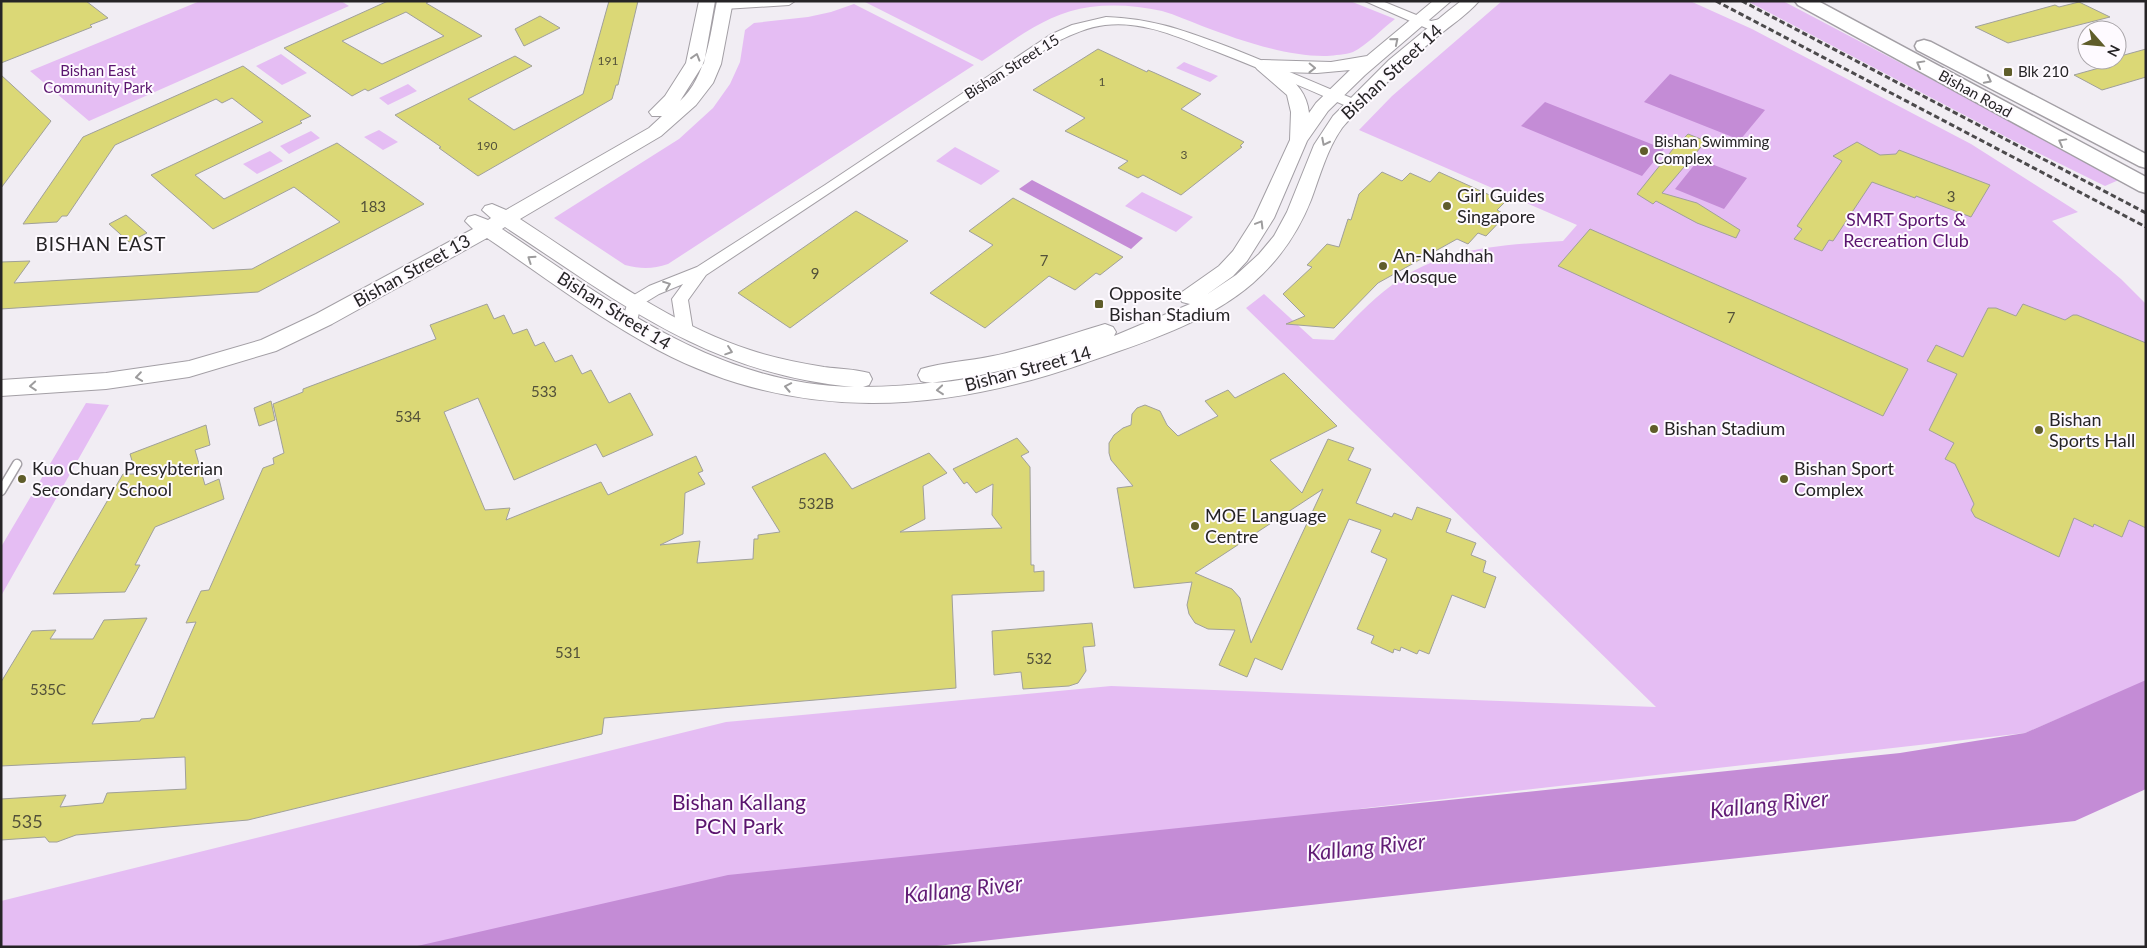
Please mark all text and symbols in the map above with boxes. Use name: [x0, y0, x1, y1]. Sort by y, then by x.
street label: Bishan Street 14: [1336, 19, 1446, 124]
north arrow: [2077, 20, 2127, 70]
street label: Bishan Street 15: [961, 30, 1062, 103]
one-way arrow: [1389, 39, 1398, 47]
text: N: [2104, 42, 2124, 60]
house number: 191: [598, 53, 618, 68]
one-way arrow: [690, 53, 700, 61]
one-way arrow: [1916, 60, 1925, 70]
park label: Bishan East Community Park: [43, 61, 153, 96]
place label: Blk 210: [2018, 62, 2069, 80]
one-way arrow: [1308, 63, 1316, 73]
street label: Bishan Road: [1936, 66, 2015, 121]
marker: Blk 210: [2002, 66, 2014, 78]
house number: 1: [1099, 74, 1106, 89]
one-way arrow: [1983, 74, 1992, 84]
place label: Bishan Swimming Complex: [1654, 132, 1770, 167]
one-way arrow: [1321, 137, 1331, 146]
house number: 190: [477, 138, 497, 153]
one-way arrow: [2059, 138, 2068, 148]
marker: Bishan Swimming Complex: [1638, 145, 1650, 157]
house number: 3: [1181, 147, 1188, 162]
place label: Girl Guides Singapore: [1457, 184, 1545, 227]
house number: 3: [1947, 187, 1955, 205]
house number: 183: [360, 197, 386, 215]
marker: Girl Guides Singapore: [1441, 200, 1453, 212]
park label: SMRT Sports & Recreation Club: [1843, 208, 1969, 251]
one-way arrow: [1254, 221, 1264, 230]
street label: Bishan Street 13: [349, 229, 474, 311]
district label: BISHAN EAST: [35, 232, 167, 255]
place label: An-Nahdhah Mosque: [1393, 244, 1493, 287]
house number: 7: [1040, 251, 1049, 269]
one-way arrow: [527, 256, 536, 265]
marker: An-Nahdhah Mosque: [1377, 260, 1389, 272]
house number: 9: [811, 264, 819, 282]
street label: Bishan Street 14: [554, 266, 676, 354]
one-way arrow: [662, 281, 671, 291]
place label: Opposite Bishan Stadium: [1109, 282, 1230, 325]
marker: Opposite Bishan Stadium: [1093, 298, 1105, 310]
house number: 7: [1727, 308, 1736, 326]
street label: Bishan Street 14: [962, 341, 1093, 395]
one-way arrow: [724, 345, 733, 355]
one-way arrow: [134, 371, 142, 382]
one-way arrow: [29, 380, 37, 391]
house number: 533: [531, 382, 557, 400]
one-way arrow: [783, 382, 792, 392]
one-way arrow: [936, 384, 944, 395]
house number: 534: [395, 407, 421, 425]
place label: Bishan Sports Hall: [2049, 408, 2135, 451]
place label: Bishan Stadium: [1664, 417, 1785, 439]
marker: Bishan Stadium: [1648, 423, 1660, 435]
marker: Bishan Sports Hall: [2033, 424, 2045, 436]
place label: Kuo Chuan Presybterian Secondary School: [32, 457, 223, 500]
place label: Bishan Sport Complex: [1794, 457, 1895, 500]
marker: Kuo Chuan Presybterian Secondary School: [16, 473, 28, 485]
marker: Bishan Sport Complex: [1778, 473, 1790, 485]
house number: 532B: [798, 494, 834, 512]
place label: MOE Language Centre: [1205, 504, 1326, 547]
marker: MOE Language Centre: [1189, 520, 1201, 532]
house number: 531: [555, 643, 581, 661]
house number: 532: [1026, 649, 1052, 667]
house number: 535C: [30, 680, 66, 698]
water label: Kallang River: [1708, 784, 1830, 823]
park label: Bishan Kallang PCN Park: [672, 789, 806, 838]
house number: 535: [11, 810, 43, 832]
water label: Kallang River: [1305, 827, 1427, 866]
water label: Kallang River: [902, 869, 1024, 908]

